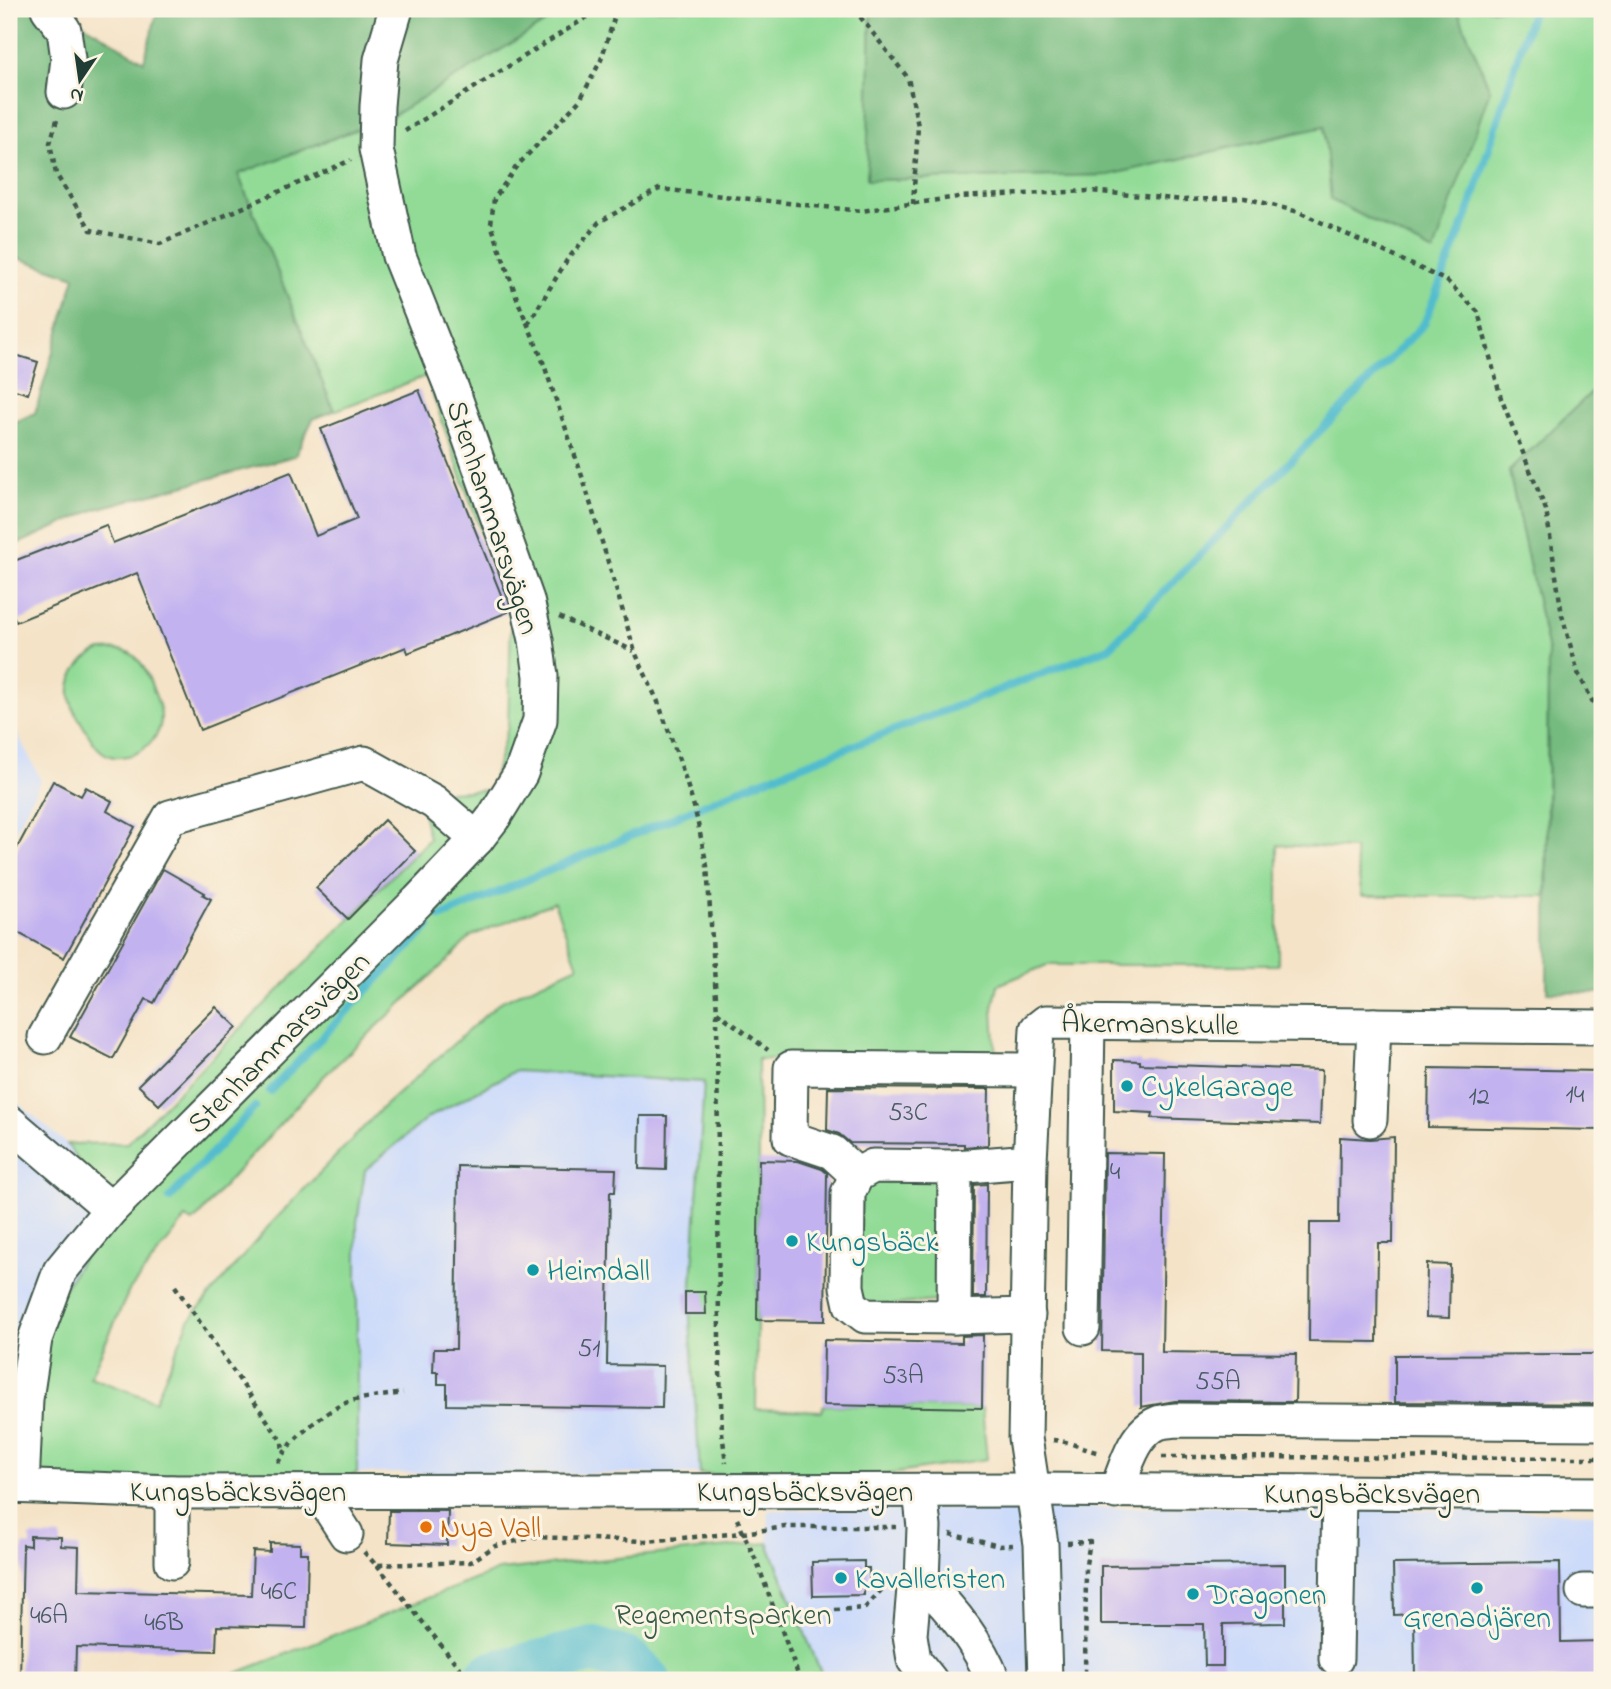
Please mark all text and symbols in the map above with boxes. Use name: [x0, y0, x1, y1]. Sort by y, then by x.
north arrow: [46, 46, 116, 116]
text: N: [67, 79, 86, 109]
street label: Stenhammarsvägen: [433, 395, 550, 641]
street label: Stenhammarsvägen: [178, 942, 382, 1146]
street label: Åkermanskulle: [1061, 1002, 1240, 1050]
place label: CykelGarage: [1141, 1067, 1294, 1111]
house number: 14: [1566, 1077, 1585, 1115]
marker: CykelGarage: [1119, 1078, 1135, 1094]
house number: 12: [1468, 1079, 1490, 1117]
house number: 53C: [888, 1095, 928, 1133]
house number: 4: [1110, 1154, 1121, 1192]
place label: Kungsbäck: [806, 1222, 940, 1266]
marker: Kungsbäck: [784, 1233, 800, 1249]
place label: Heimdall: [547, 1251, 650, 1295]
marker: Heimdall: [525, 1262, 541, 1278]
house number: 51: [577, 1331, 601, 1369]
house number: 53A: [882, 1358, 924, 1396]
house number: 55A: [1195, 1364, 1241, 1402]
street label: Kungsbäcksvägen: [130, 1472, 346, 1516]
street label: Kungsbäcksvägen: [697, 1472, 913, 1516]
street label: Kungsbäcksvägen: [1264, 1474, 1480, 1518]
place label: Nya Vall: [440, 1508, 541, 1552]
marker: Nya Vall: [418, 1519, 434, 1535]
place label: Kavalleristen: [855, 1559, 1005, 1603]
marker: Kavalleristen: [833, 1570, 849, 1586]
house number: 46C: [261, 1574, 297, 1612]
place label: Dragonen: [1206, 1575, 1327, 1619]
marker: Grenadjären: [1469, 1580, 1485, 1596]
marker: Dragonen: [1185, 1586, 1201, 1602]
park label: Regementsparken: [614, 1595, 832, 1639]
house number: 46A: [30, 1598, 68, 1636]
place label: Grenadjären: [1403, 1598, 1551, 1642]
house number: 46B: [144, 1605, 184, 1643]

